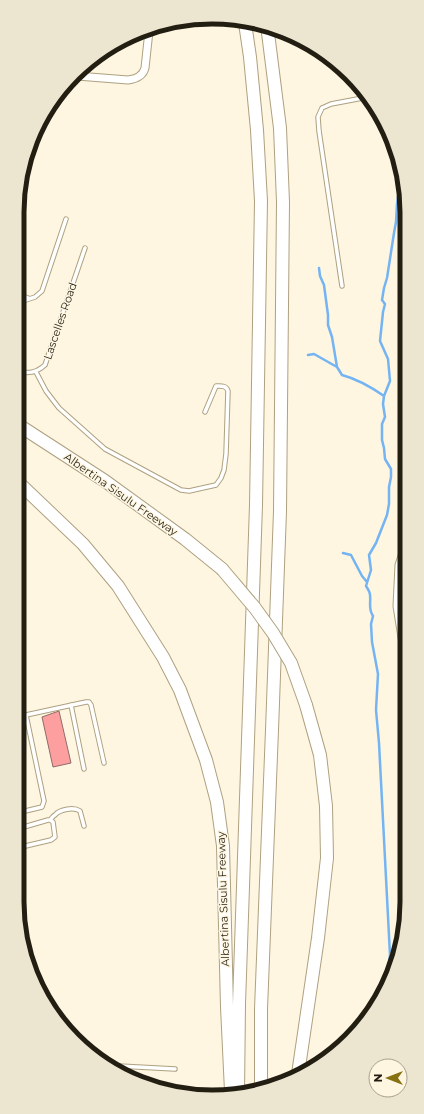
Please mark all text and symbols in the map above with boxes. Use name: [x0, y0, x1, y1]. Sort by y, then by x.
street label: Lascelles Road: [40, 281, 80, 361]
street label: Albertina Sisulu Freeway: [62, 449, 181, 539]
street label: Albertina Sisulu Freeway: [214, 831, 232, 967]
north arrow: [368, 1058, 408, 1098]
text: N: [371, 1074, 385, 1082]

